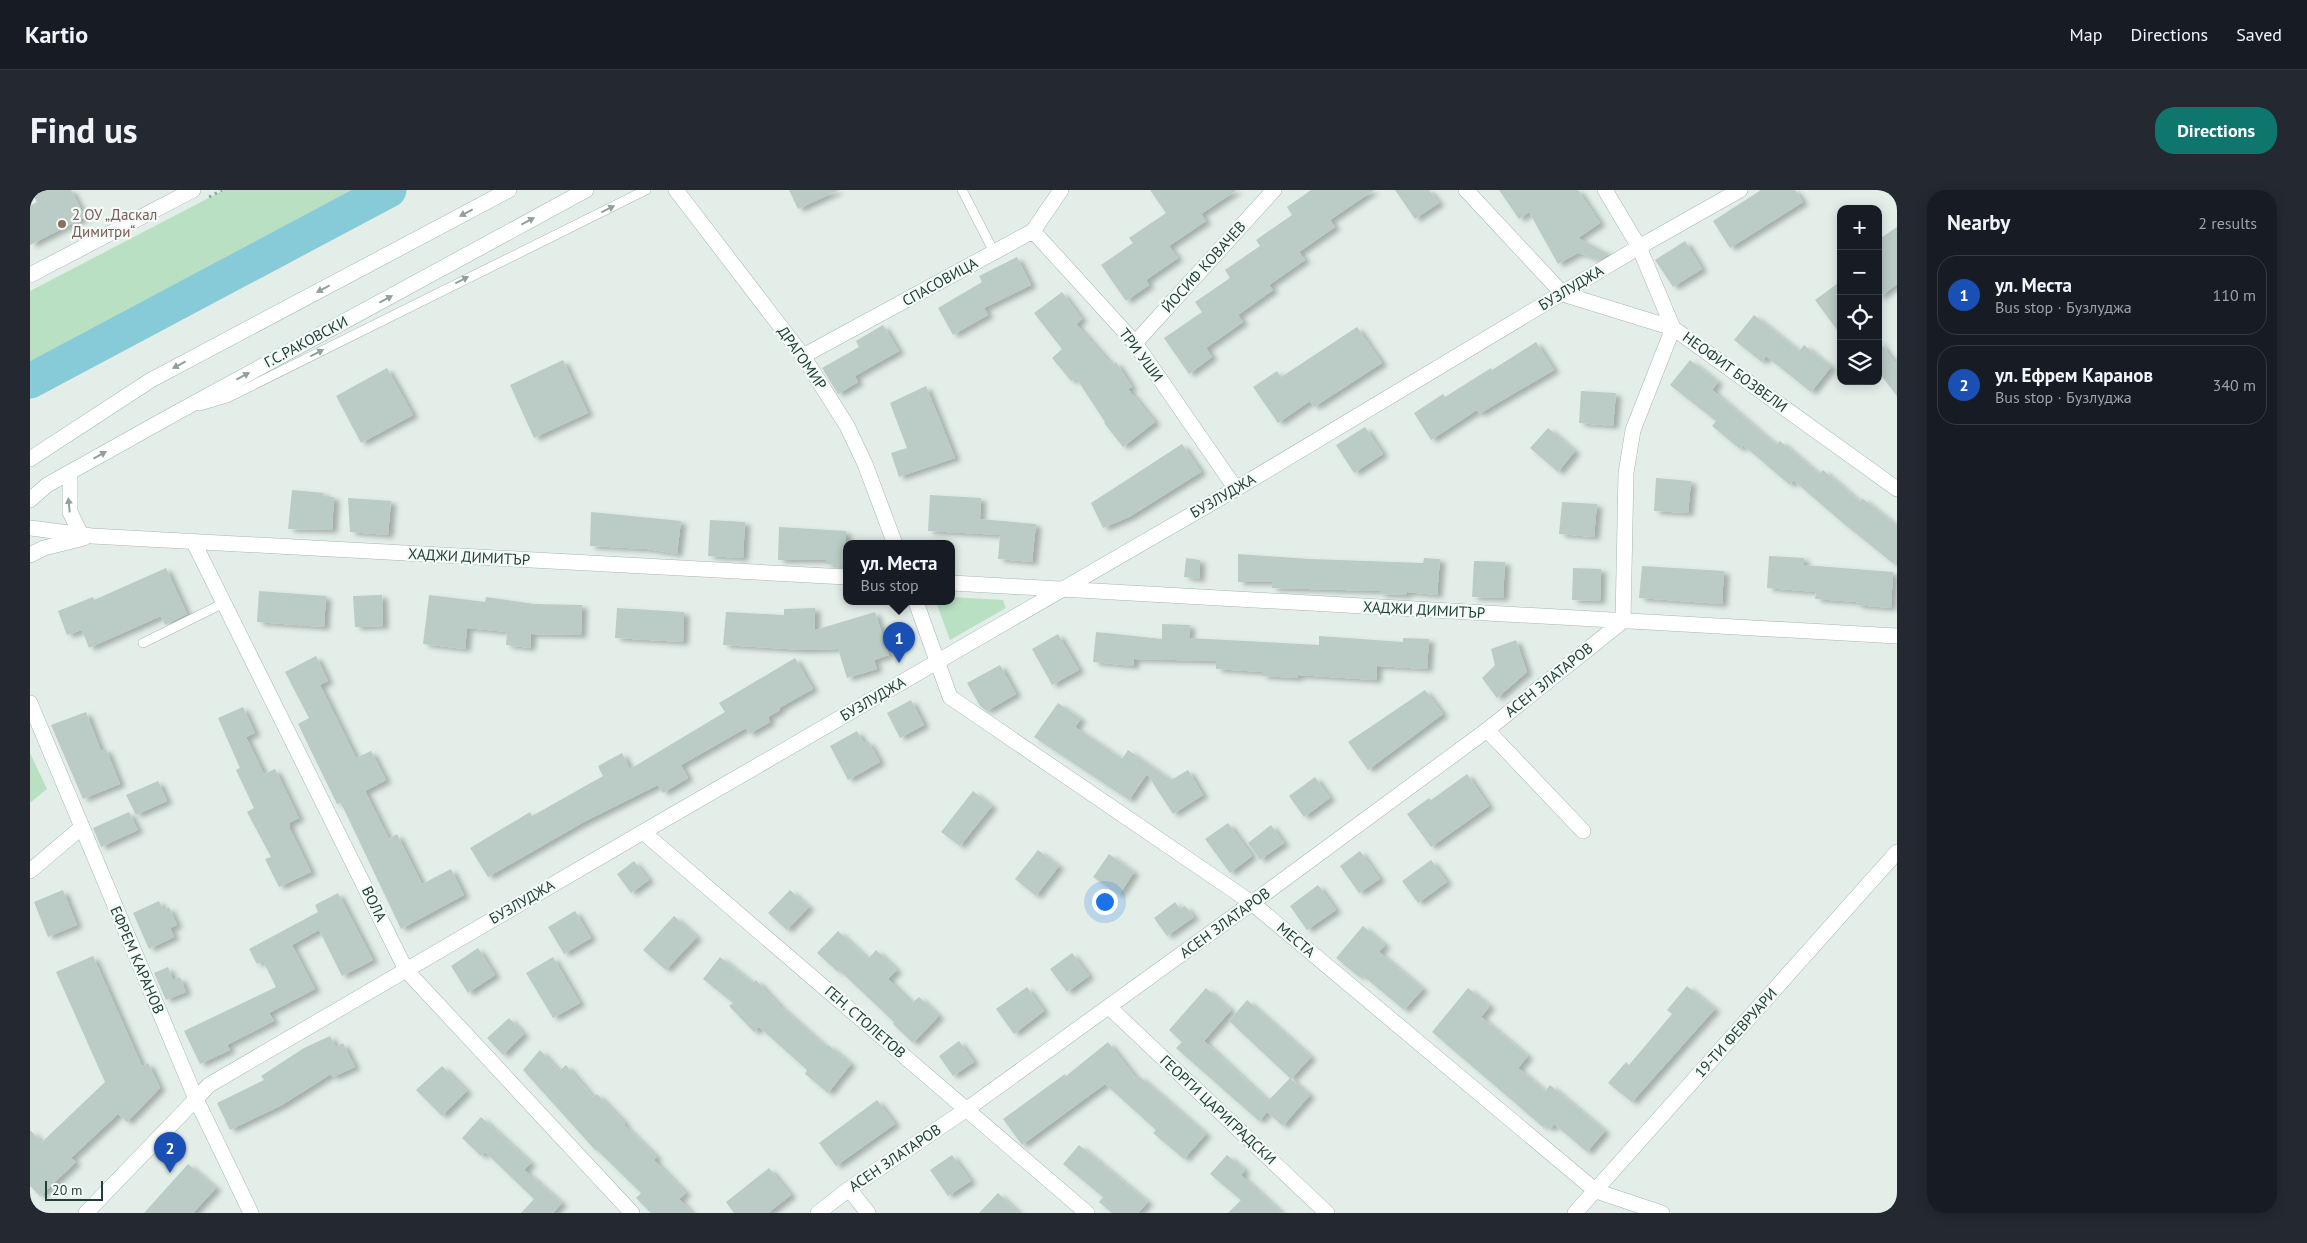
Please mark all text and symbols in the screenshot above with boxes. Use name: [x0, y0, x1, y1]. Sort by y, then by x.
text: Kartio: [25, 19, 88, 50]
text: Map: [2070, 23, 2102, 46]
text: Directions: [2130, 23, 2208, 46]
text: Saved: [2236, 23, 2282, 46]
text: Find us: [30, 107, 138, 153]
button: Directions: [2155, 107, 2277, 154]
one-way arrow: [601, 204, 615, 212]
place label: 2 ОУ „Даскал Димитри“: [72, 205, 157, 241]
map controls: [1837, 205, 1882, 385]
button: +: [1837, 205, 1882, 250]
one-way arrow: [459, 209, 474, 217]
text: Nearby: [1947, 209, 2010, 236]
text: 2 results: [2198, 213, 2257, 233]
one-way arrow: [522, 217, 535, 226]
street label: ЙОСИФ КОВАЧЕВ: [1158, 217, 1250, 316]
marker: 2 ОУ „Даскал Димитри“: [56, 218, 68, 230]
button: −: [1837, 250, 1882, 295]
street label: СПАСОВИЦА: [899, 253, 981, 310]
street label: БУЗЛУДЖА: [1535, 261, 1607, 314]
text: ул. Места: [1995, 273, 2072, 297]
one-way arrow: [455, 276, 469, 284]
one-way arrow: [316, 285, 330, 293]
text: 1: [1959, 285, 1969, 305]
text: 110 m: [2213, 285, 2256, 305]
one-way arrow: [378, 295, 393, 303]
button: locate: [1837, 295, 1882, 340]
text: Bus stop · Бузлуджа: [1995, 297, 2132, 317]
street label: Г.С.РАКОВСКИ: [261, 312, 351, 372]
street label: ДРАГОМИР: [774, 322, 831, 393]
street label: ТРИ УШИ: [1115, 324, 1168, 385]
street label: НЕОФИТ БОЗВЕЛИ: [1679, 327, 1791, 416]
button: layers: [1837, 340, 1882, 385]
one-way arrow: [310, 349, 324, 357]
one-way arrow: [172, 361, 187, 369]
text: ул. Ефрем Каранов: [1995, 363, 2153, 387]
one-way arrow: [236, 372, 249, 381]
text: 2: [1959, 375, 1969, 395]
text: 340 m: [2213, 375, 2256, 395]
text: Bus stop · Бузлуджа: [1995, 387, 2132, 407]
one-way arrow: [93, 451, 108, 459]
street label: БУЗЛУДЖА: [1187, 469, 1259, 522]
one-way arrow: [65, 496, 73, 512]
popup: [843, 540, 955, 605]
street label: ХАДЖИ ДИМИТЪР: [407, 544, 531, 569]
text: ул. Места: [861, 551, 937, 575]
text: Bus stop: [861, 575, 919, 595]
street label: ХАДЖИ ДИМИТЪР: [1362, 597, 1486, 622]
pin: 1: [883, 622, 915, 663]
street label: АСЕН ЗЛАТАРОВ: [1501, 638, 1596, 721]
street label: БУЗЛУДЖА: [837, 672, 909, 725]
street label: БУЗЛУДЖА: [486, 875, 558, 928]
street label: ВОЛА: [358, 883, 391, 925]
street label: АСЕН ЗЛАТАРОВ: [1176, 883, 1274, 962]
your location: [1092, 889, 1118, 915]
street label: ЕФРЕМ КАРАНОВ: [106, 903, 169, 1017]
street label: МЕСТА: [1273, 918, 1320, 961]
street label: ГЕН. СТОЛЕТОВ: [821, 981, 910, 1062]
street label: 19-ТИ ФЕВРУАРИ: [1690, 984, 1781, 1081]
street label: ГЕОРГИ ЦАРИГРАДСКИ: [1156, 1051, 1280, 1168]
street label: АСЕН ЗЛАТАРОВ: [845, 1120, 945, 1196]
pin: 2: [154, 1132, 186, 1173]
scale bar: [45, 1178, 102, 1201]
text: 20 m: [52, 1181, 82, 1199]

